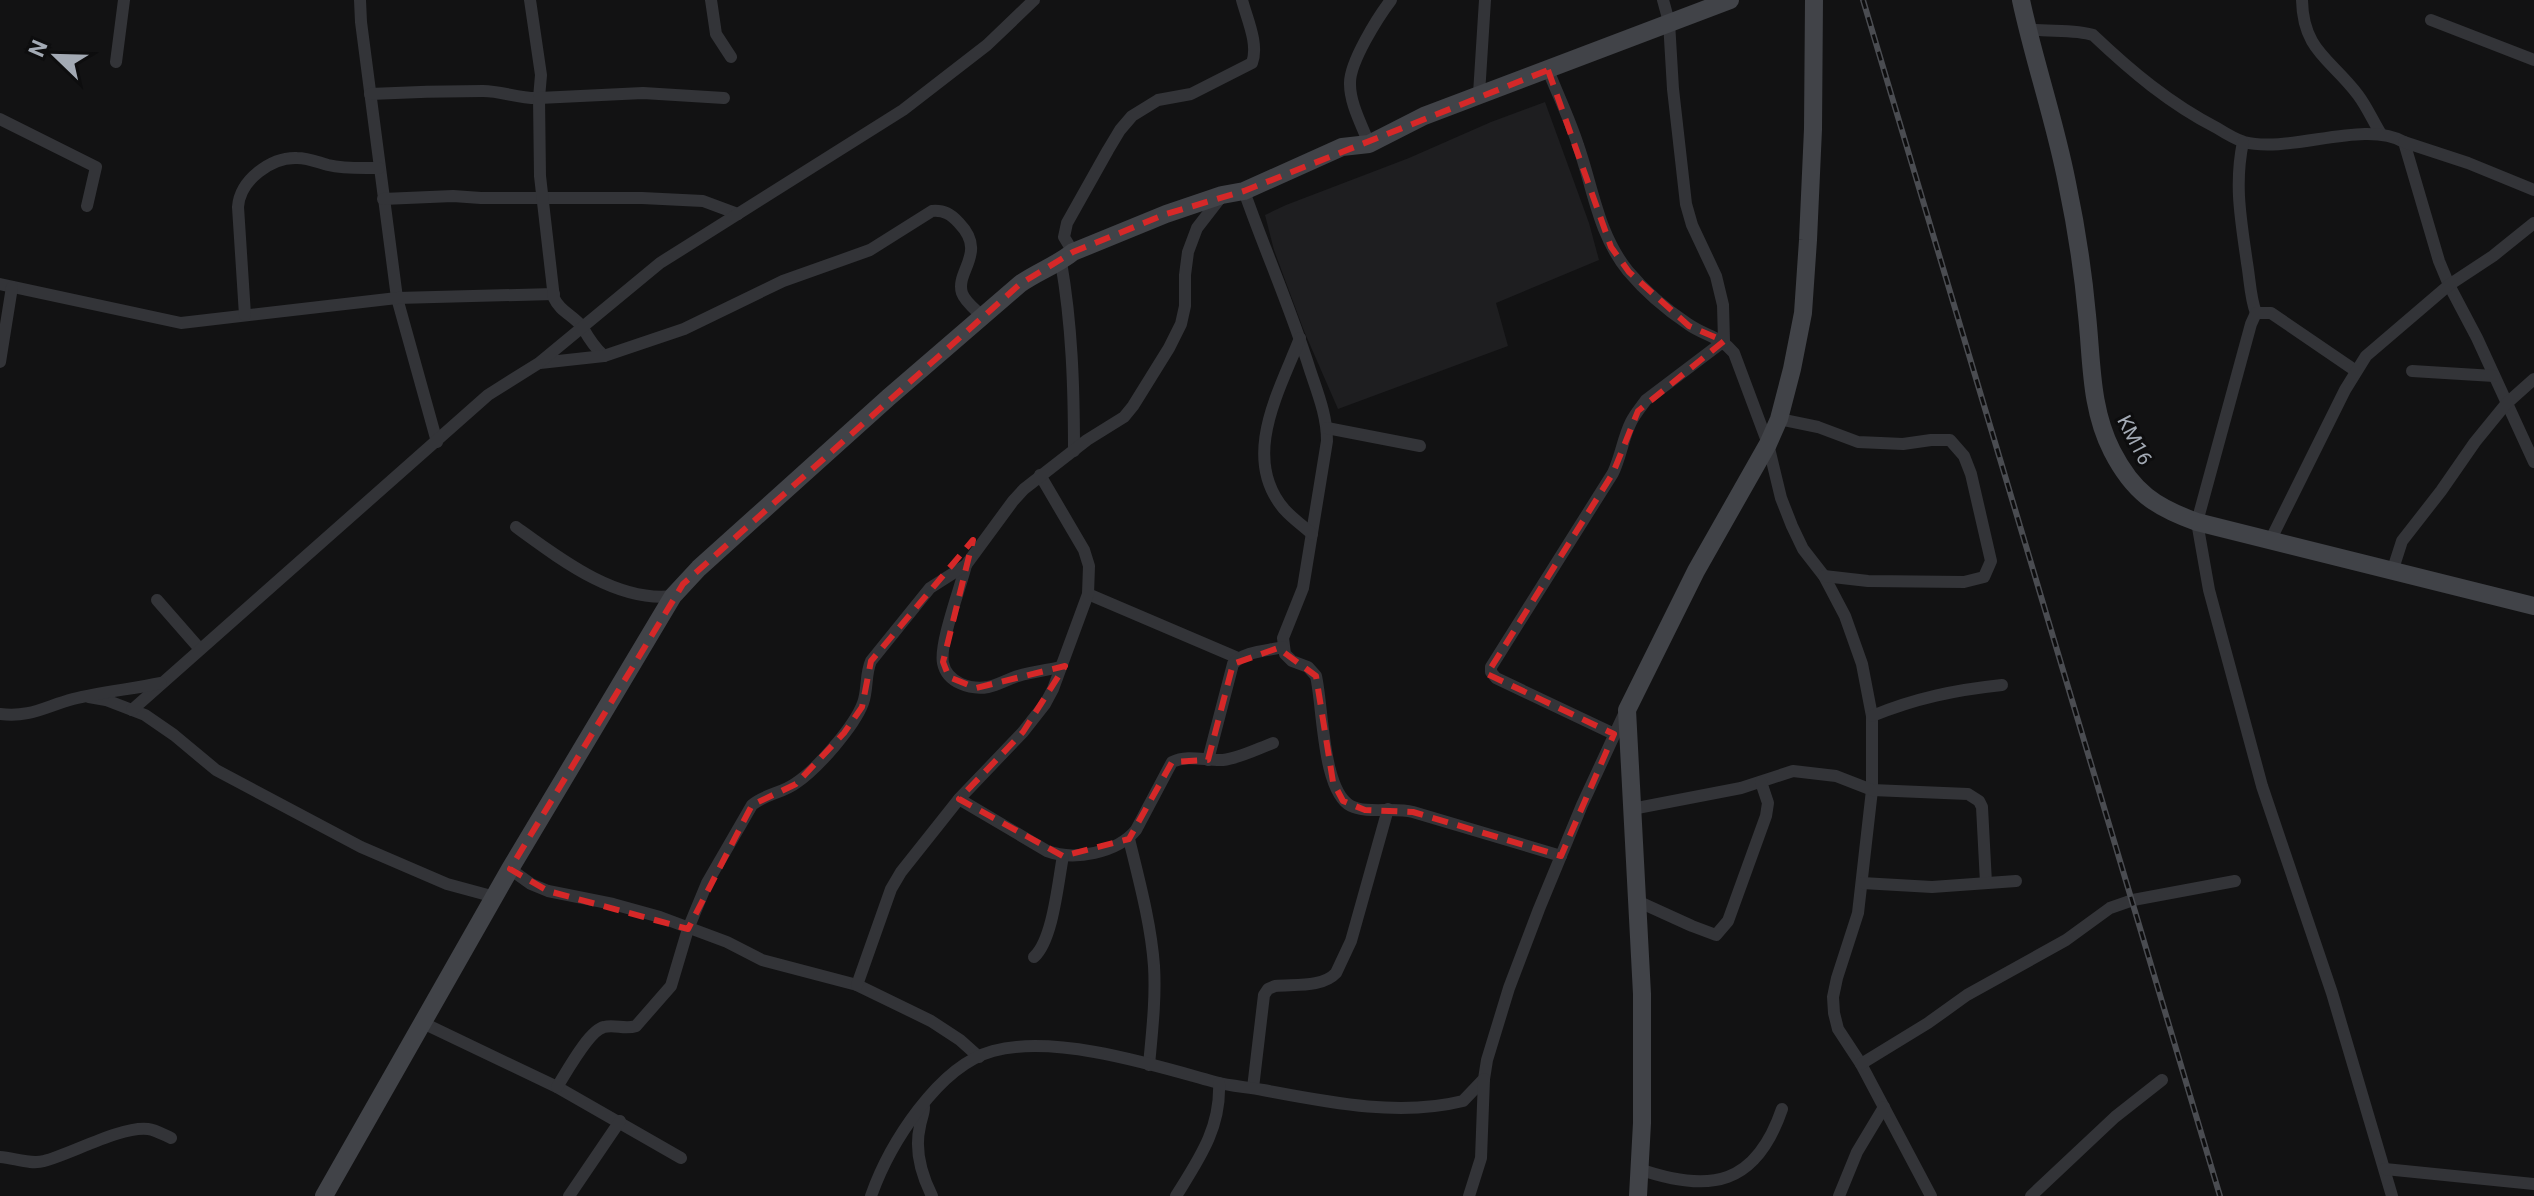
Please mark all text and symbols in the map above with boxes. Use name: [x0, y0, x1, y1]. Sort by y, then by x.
north arrow: [16, 16, 96, 96]
text: N: [24, 36, 53, 60]
street label: KM16: [2112, 411, 2158, 469]

